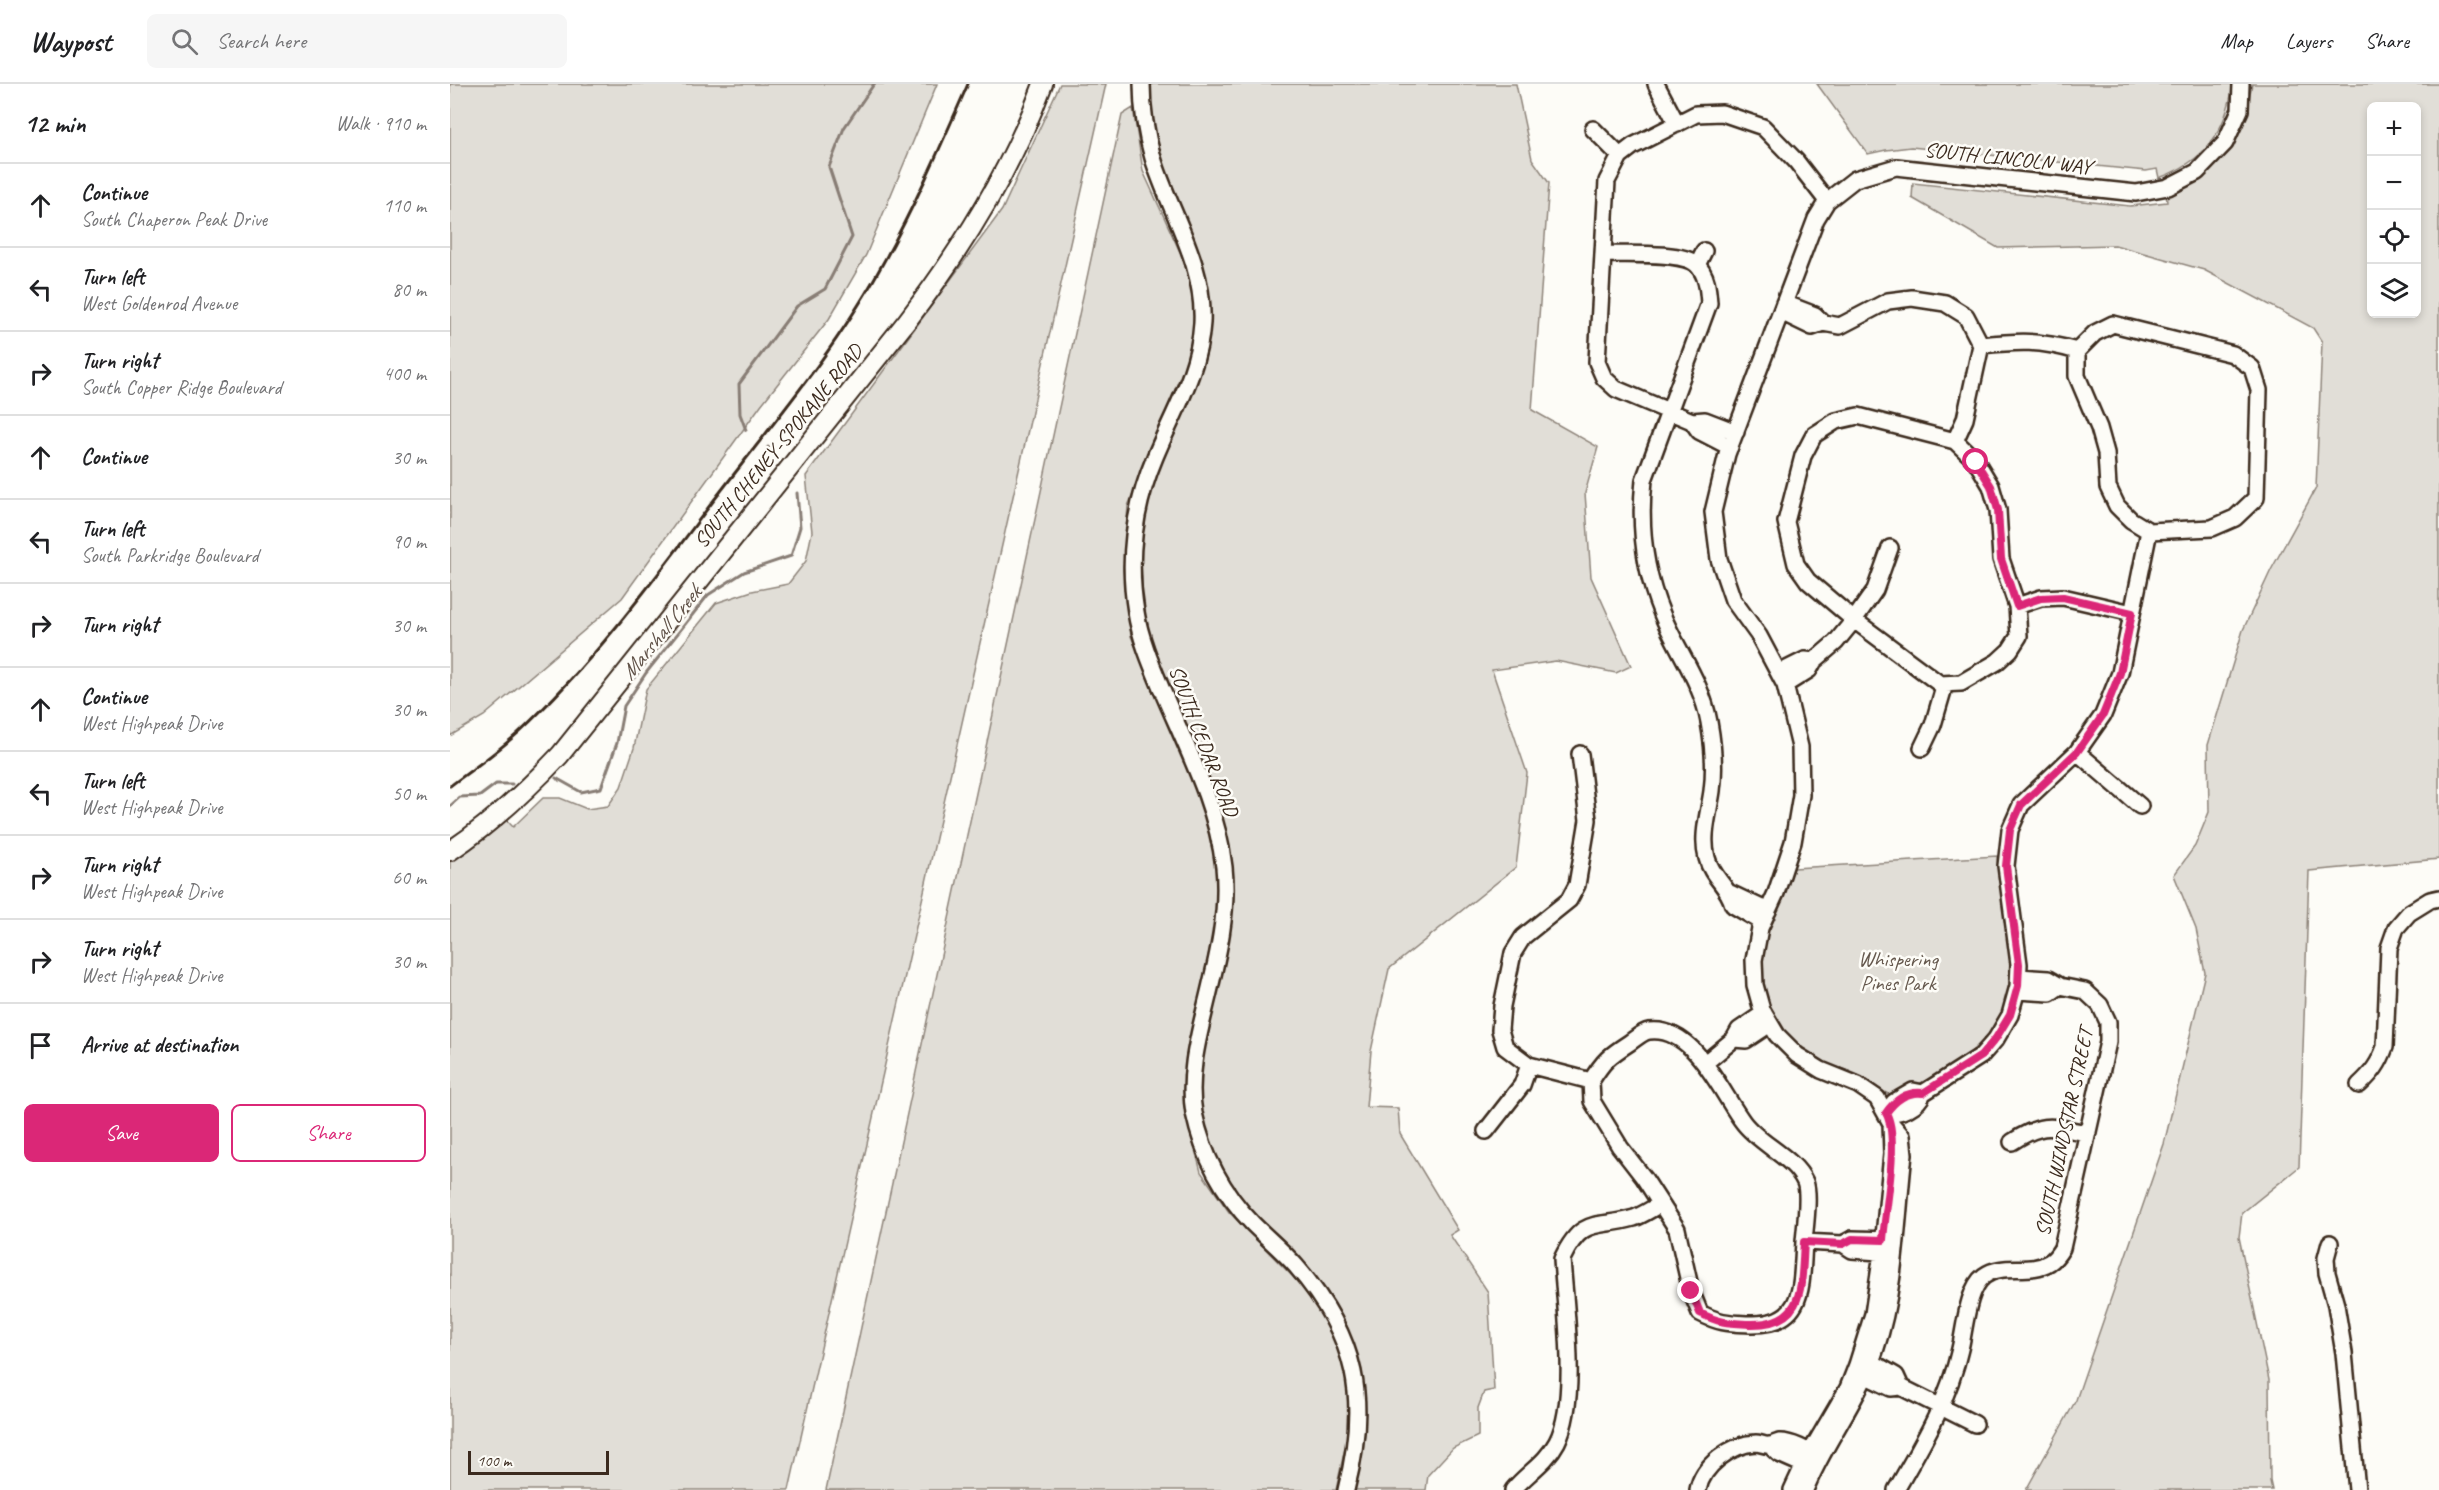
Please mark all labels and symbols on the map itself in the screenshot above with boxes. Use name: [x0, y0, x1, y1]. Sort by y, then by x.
street label: SOUTH LINCOLN WAY: [1923, 136, 2097, 180]
street label: SOUTH CHENEY-SPOKANE ROAD: [688, 338, 869, 553]
route start: [1962, 448, 1988, 474]
water label: Marshall Creek: [615, 577, 710, 686]
street label: SOUTH CEDAR ROAD: [1163, 662, 1245, 822]
park label: Whispering Pines Park: [1858, 946, 1939, 996]
street label: SOUTH WINDSTAR STREET: [2029, 1021, 2100, 1238]
route end: [1677, 1277, 1703, 1303]
scale bar: [468, 1448, 609, 1476]

